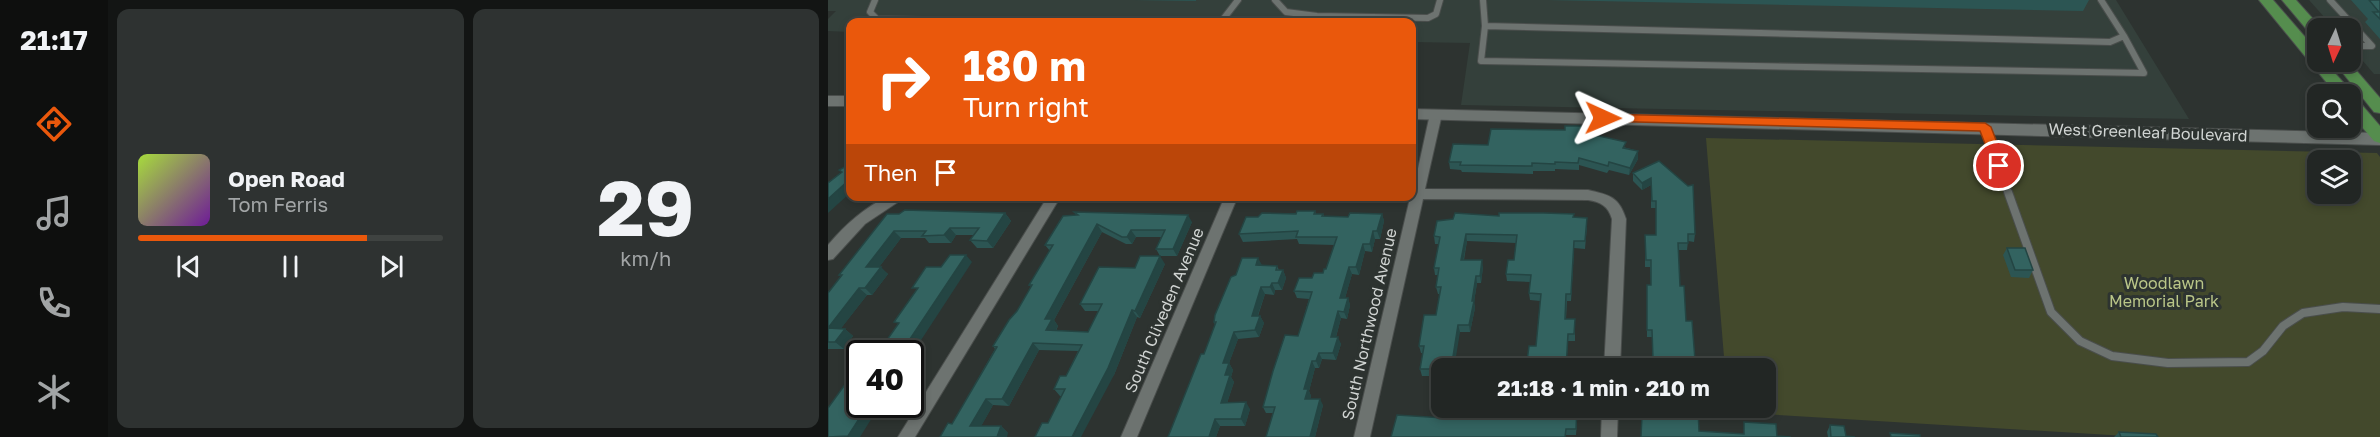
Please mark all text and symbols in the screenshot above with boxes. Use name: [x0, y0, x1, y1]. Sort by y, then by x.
north arrow: [2307, 18, 2361, 72]
map controls: [2307, 18, 2361, 204]
text: 21:17: [20, 24, 88, 56]
text: 180 m: [963, 40, 1086, 90]
icon: right: [864, 42, 942, 120]
button: search: [2307, 84, 2361, 138]
position arrow: [1571, 86, 1635, 150]
text: Turn right: [963, 91, 1089, 123]
icon: directions: [33, 103, 75, 145]
street label: West Greenleaf Boulevard: [2048, 119, 2248, 145]
pin: [1973, 140, 2024, 191]
icon: arrive: [1982, 149, 2015, 182]
button: layers: [2307, 150, 2361, 204]
icon: arrive: [929, 156, 962, 189]
text: Then: [864, 159, 917, 186]
text: 29: [597, 160, 694, 253]
text: Open Road: [228, 165, 345, 192]
icon: music: [33, 192, 75, 234]
text: Tom Ferris: [228, 192, 328, 216]
street label: South Cliveden Avenue: [1120, 224, 1208, 396]
street label: South Northwood Avenue: [1337, 226, 1401, 422]
text: km/h: [620, 246, 671, 270]
icon: previous: [172, 250, 205, 283]
icon: pause: [274, 250, 307, 283]
icon: next: [375, 250, 408, 283]
park label: Woodlawn Memorial Park: [2109, 273, 2219, 311]
icon: phone: [33, 282, 75, 324]
speed limit sign: 40: [846, 340, 924, 418]
icon: climate: [33, 371, 75, 413]
text: 21:18 · 1 min · 210 m: [1497, 374, 1710, 401]

